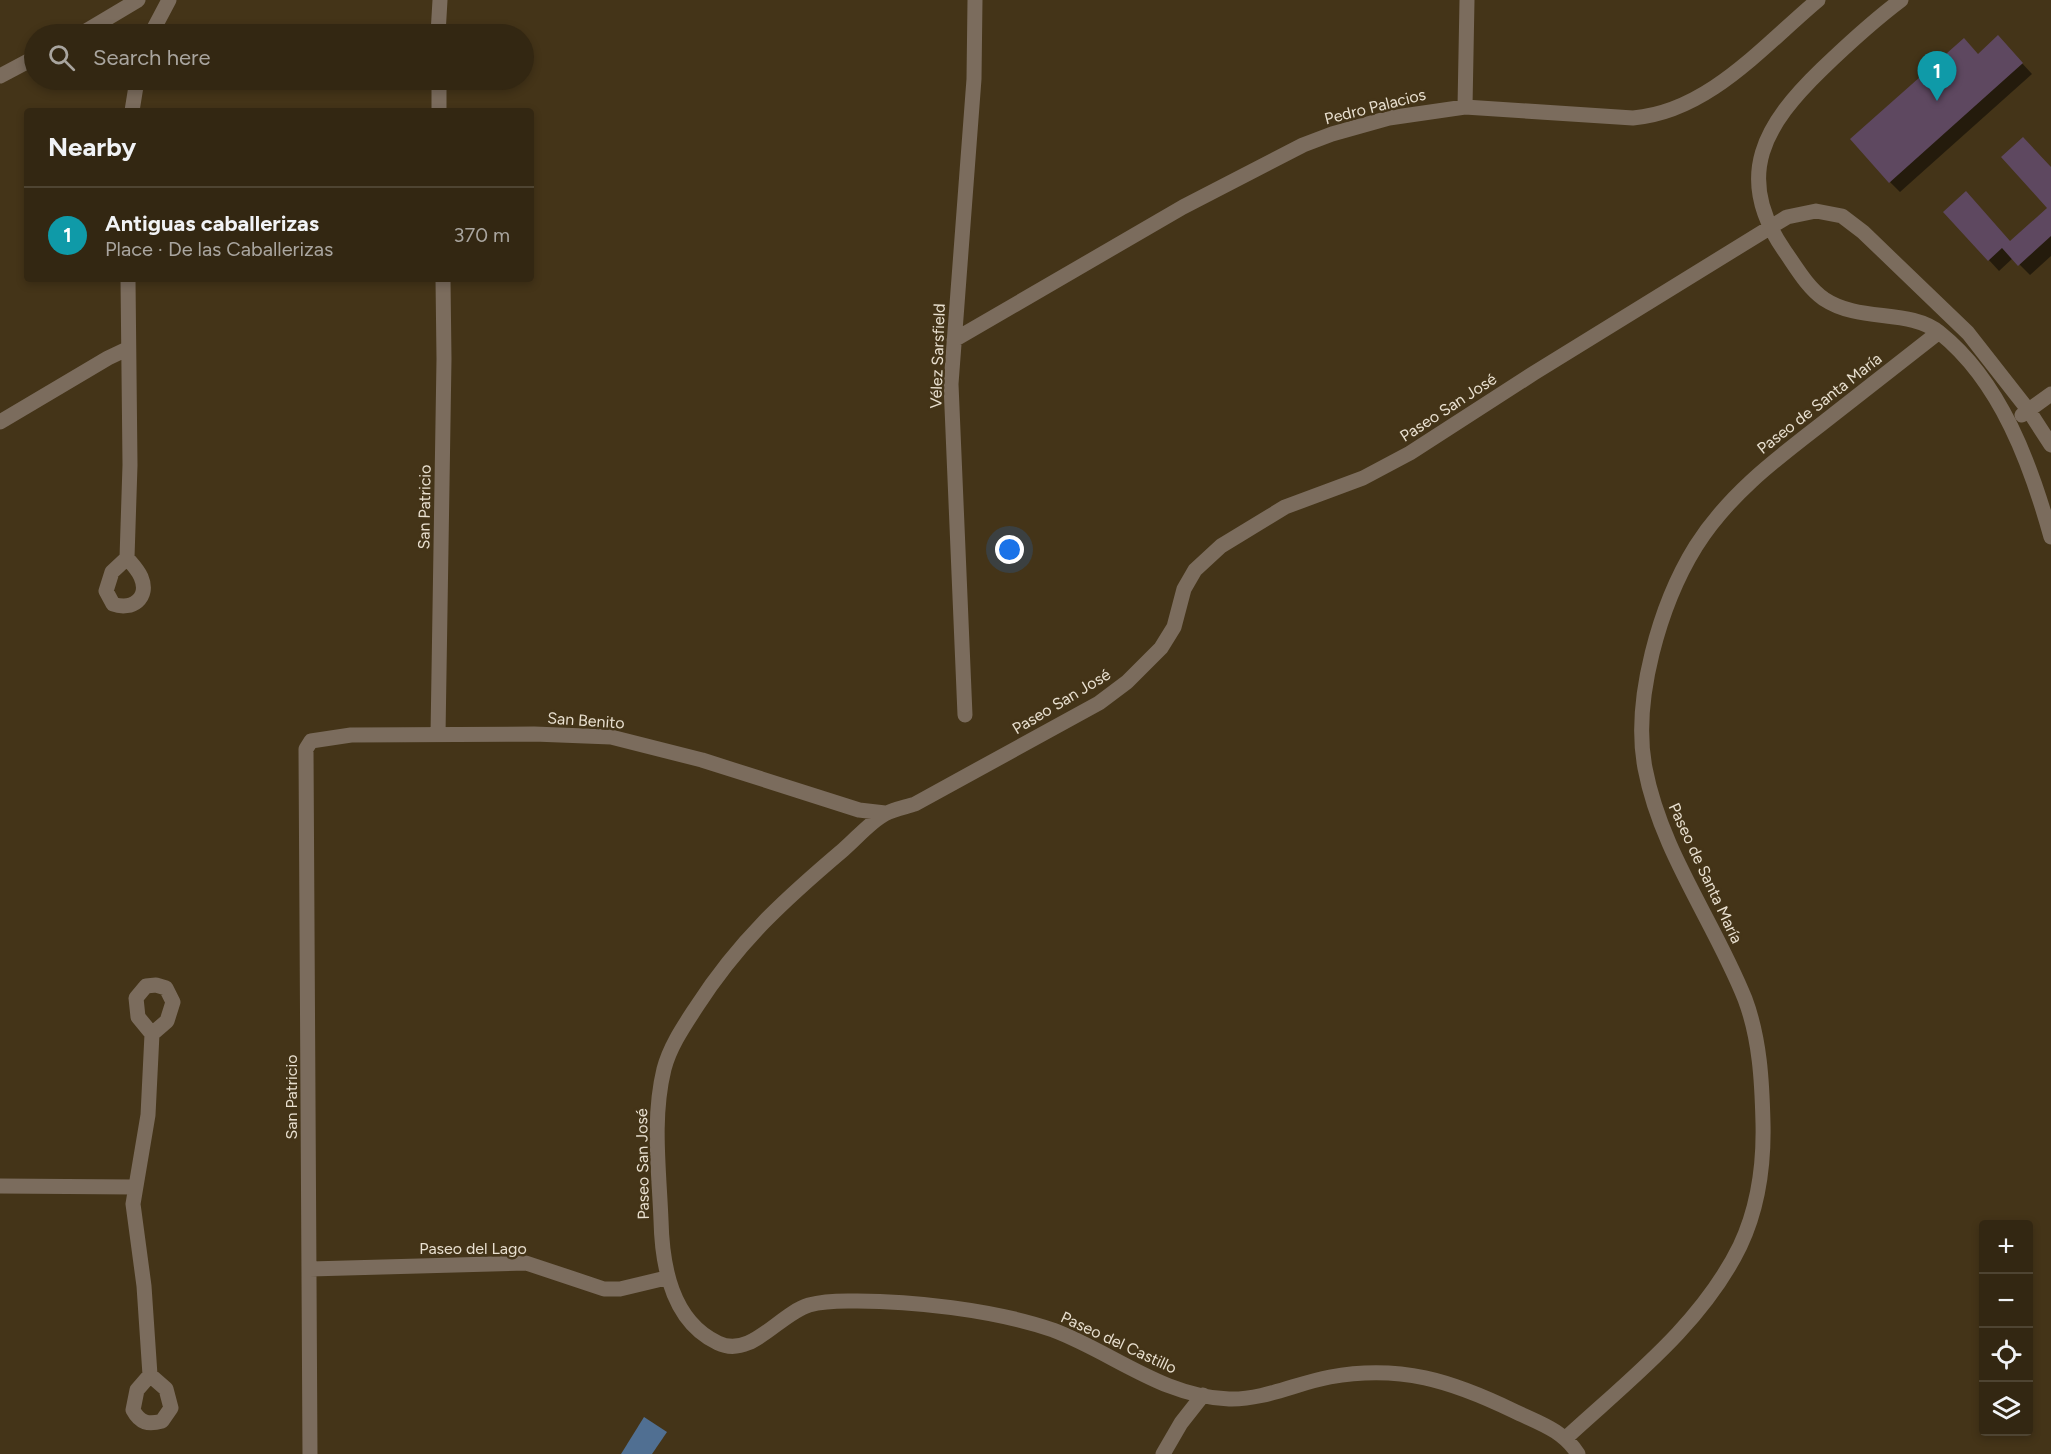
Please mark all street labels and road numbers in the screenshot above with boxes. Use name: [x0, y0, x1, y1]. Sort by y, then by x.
street label: Pedro Palacios: [1322, 85, 1428, 128]
street label: Vélez Sarsfield: [926, 303, 949, 409]
street label: Paseo de Santa María: [1753, 349, 1885, 458]
street label: Paseo San José: [1396, 369, 1500, 446]
street label: San Patricio: [414, 464, 435, 550]
street label: Paseo San José: [1009, 665, 1114, 738]
street label: San Benito: [547, 708, 625, 733]
street label: Paseo de Santa María: [1665, 800, 1746, 946]
street label: San Patricio: [282, 1055, 301, 1139]
street label: Paseo San José: [632, 1108, 653, 1220]
street label: Paseo del Lago: [419, 1239, 527, 1258]
street label: Paseo del Castillo: [1058, 1307, 1180, 1378]

